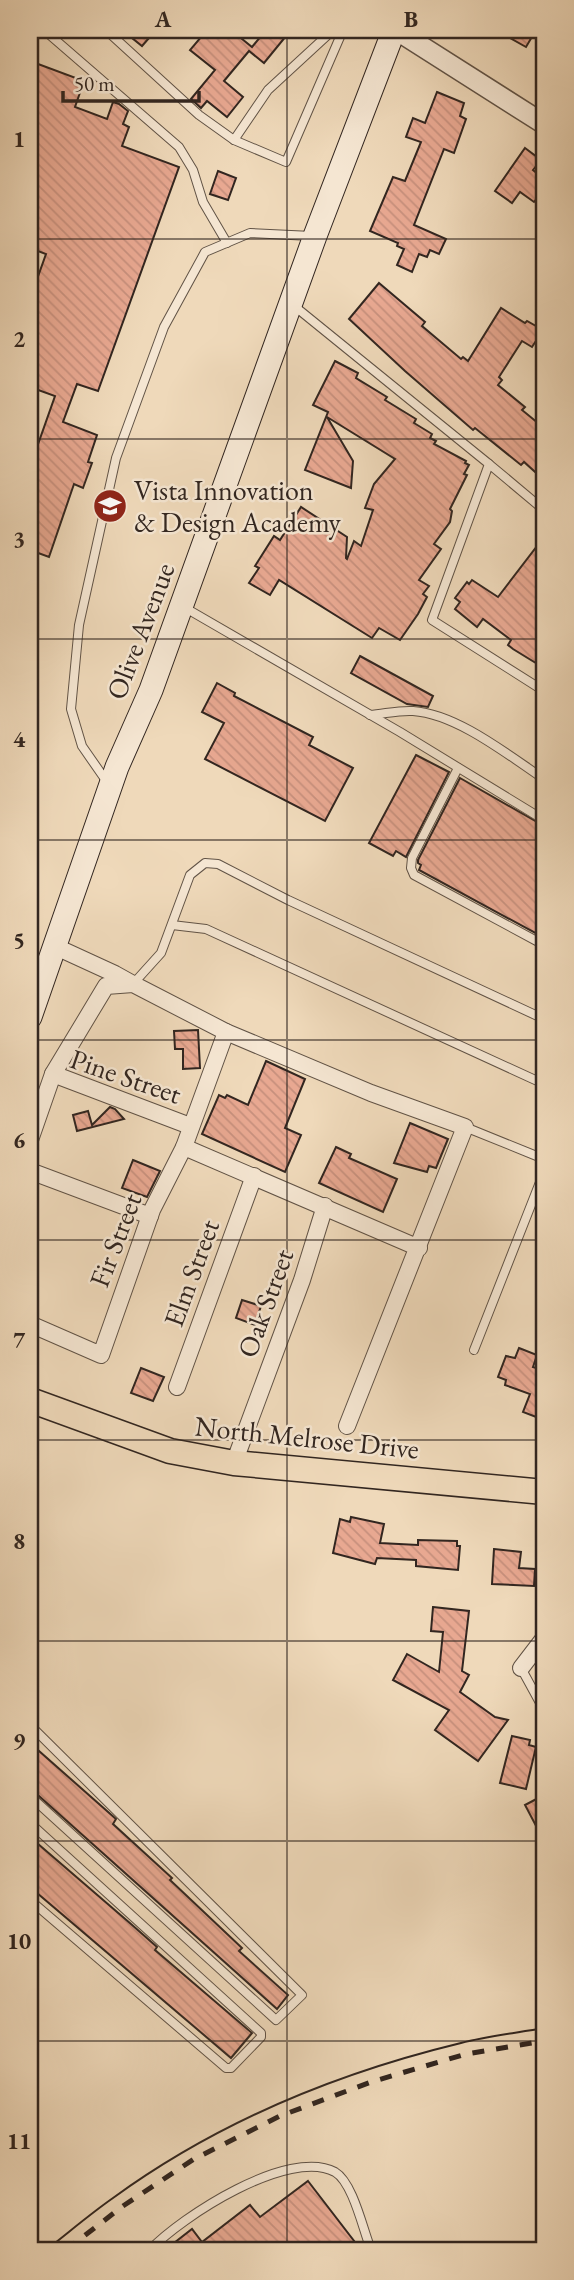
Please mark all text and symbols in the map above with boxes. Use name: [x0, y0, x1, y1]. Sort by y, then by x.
text: A: [154, 4, 172, 34]
text: B: [404, 4, 418, 34]
scale bar: [63, 60, 200, 104]
text: 50 m: [74, 70, 115, 97]
text: 1: [13, 124, 25, 154]
text: 2: [13, 324, 25, 354]
place label: Vista Innovation & Design Academy: [134, 472, 342, 540]
school or university icon: Vista Innovation & Design Academy: [91, 487, 129, 525]
text: 3: [13, 524, 25, 554]
street label: Olive Avenue: [98, 558, 183, 704]
text: 4: [13, 724, 26, 754]
text: 5: [13, 925, 25, 955]
street label: Pine Street: [66, 1040, 186, 1112]
text: 6: [13, 1125, 25, 1155]
street label: Fir Street: [81, 1188, 149, 1292]
street label: Elm Street: [155, 1214, 227, 1332]
street label: Oak Street: [229, 1244, 301, 1362]
text: 7: [13, 1325, 26, 1355]
street label: North Melrose Drive: [193, 1407, 421, 1467]
text: 8: [13, 1526, 25, 1556]
text: 9: [13, 1726, 25, 1756]
text: 10: [7, 1926, 31, 1956]
text: 11: [7, 2126, 31, 2156]

